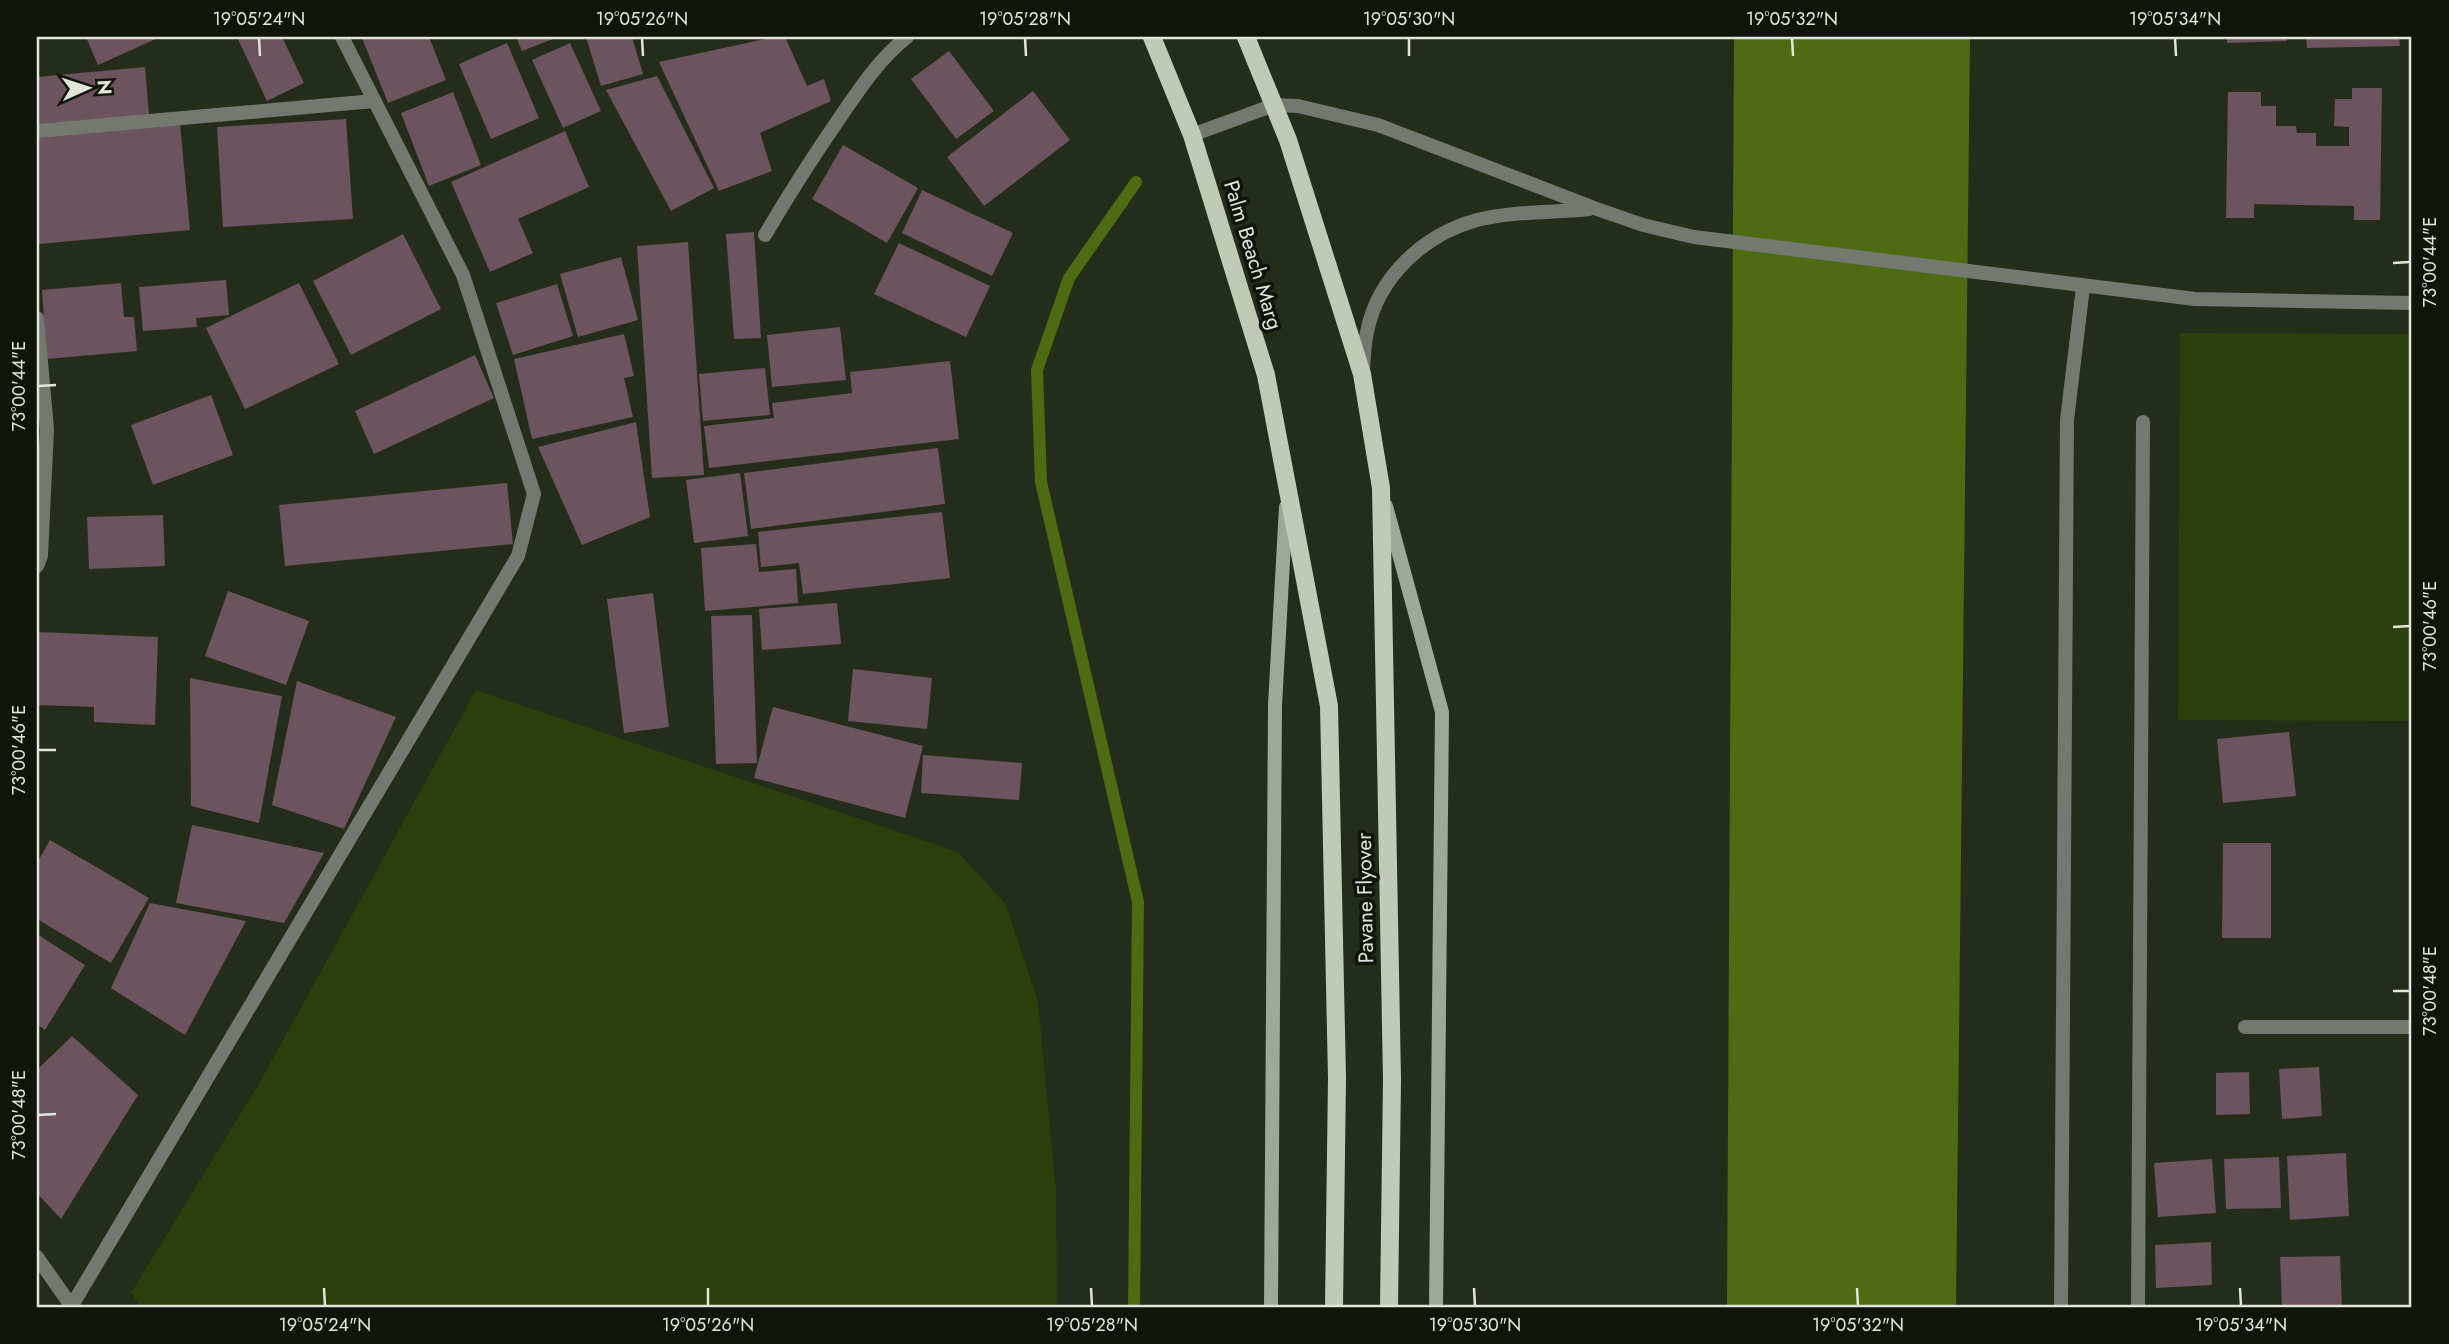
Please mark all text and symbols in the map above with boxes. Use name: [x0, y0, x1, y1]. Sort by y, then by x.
text: 19°05'24"N: [213, 6, 305, 32]
text: 19°05'26"N: [596, 6, 688, 32]
text: 19°05'28"N: [979, 6, 1071, 32]
text: 19°05'30"N: [1363, 6, 1455, 32]
text: 19°05'32"N: [1746, 6, 1838, 32]
text: 19°05'34"N: [2129, 6, 2221, 32]
north arrow: [52, 52, 122, 122]
text: N: [91, 79, 118, 95]
street label: Palm Beach Marg: [1216, 177, 1290, 333]
text: 73°00'44"E: [2417, 217, 2443, 307]
text: 73°00'44"E: [6, 341, 32, 431]
text: 73°00'46"E: [2417, 581, 2443, 671]
text: 73°00'46"E: [6, 705, 32, 795]
street label: Pavane Flyover: [1349, 832, 1381, 964]
text: 73°00'48"E: [2417, 946, 2443, 1036]
text: 73°00'48"E: [6, 1070, 32, 1160]
text: 19°05'24"N: [279, 1312, 371, 1338]
text: 19°05'26"N: [662, 1312, 754, 1338]
text: 19°05'28"N: [1046, 1312, 1138, 1338]
text: 19°05'30"N: [1429, 1312, 1521, 1338]
text: 19°05'32"N: [1812, 1312, 1904, 1338]
text: 19°05'34"N: [2195, 1312, 2287, 1338]

